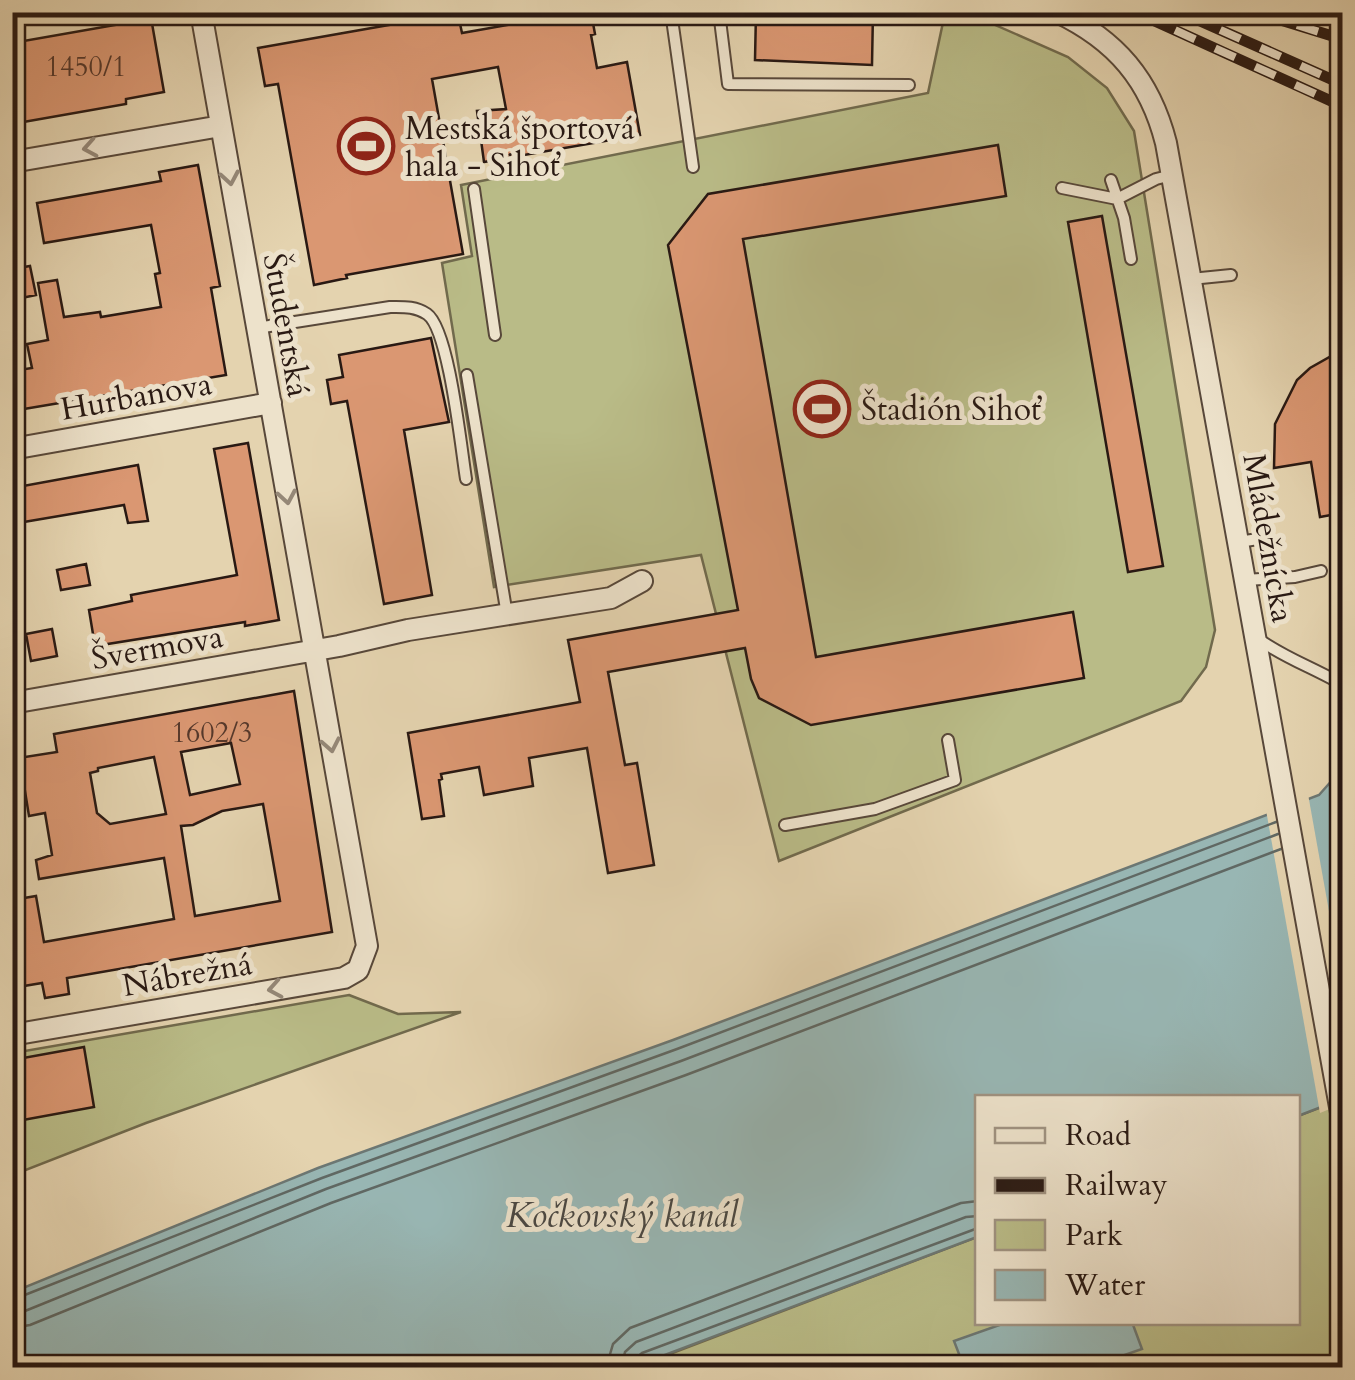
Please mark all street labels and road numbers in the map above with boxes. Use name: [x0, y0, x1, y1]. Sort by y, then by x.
street label: Študentská: [252, 250, 320, 401]
street label: Hurbanova: [57, 362, 215, 432]
street label: Mládežnícka: [1232, 450, 1305, 626]
street label: Švermova: [88, 615, 227, 681]
street label: Nábrežná: [119, 942, 256, 1008]

